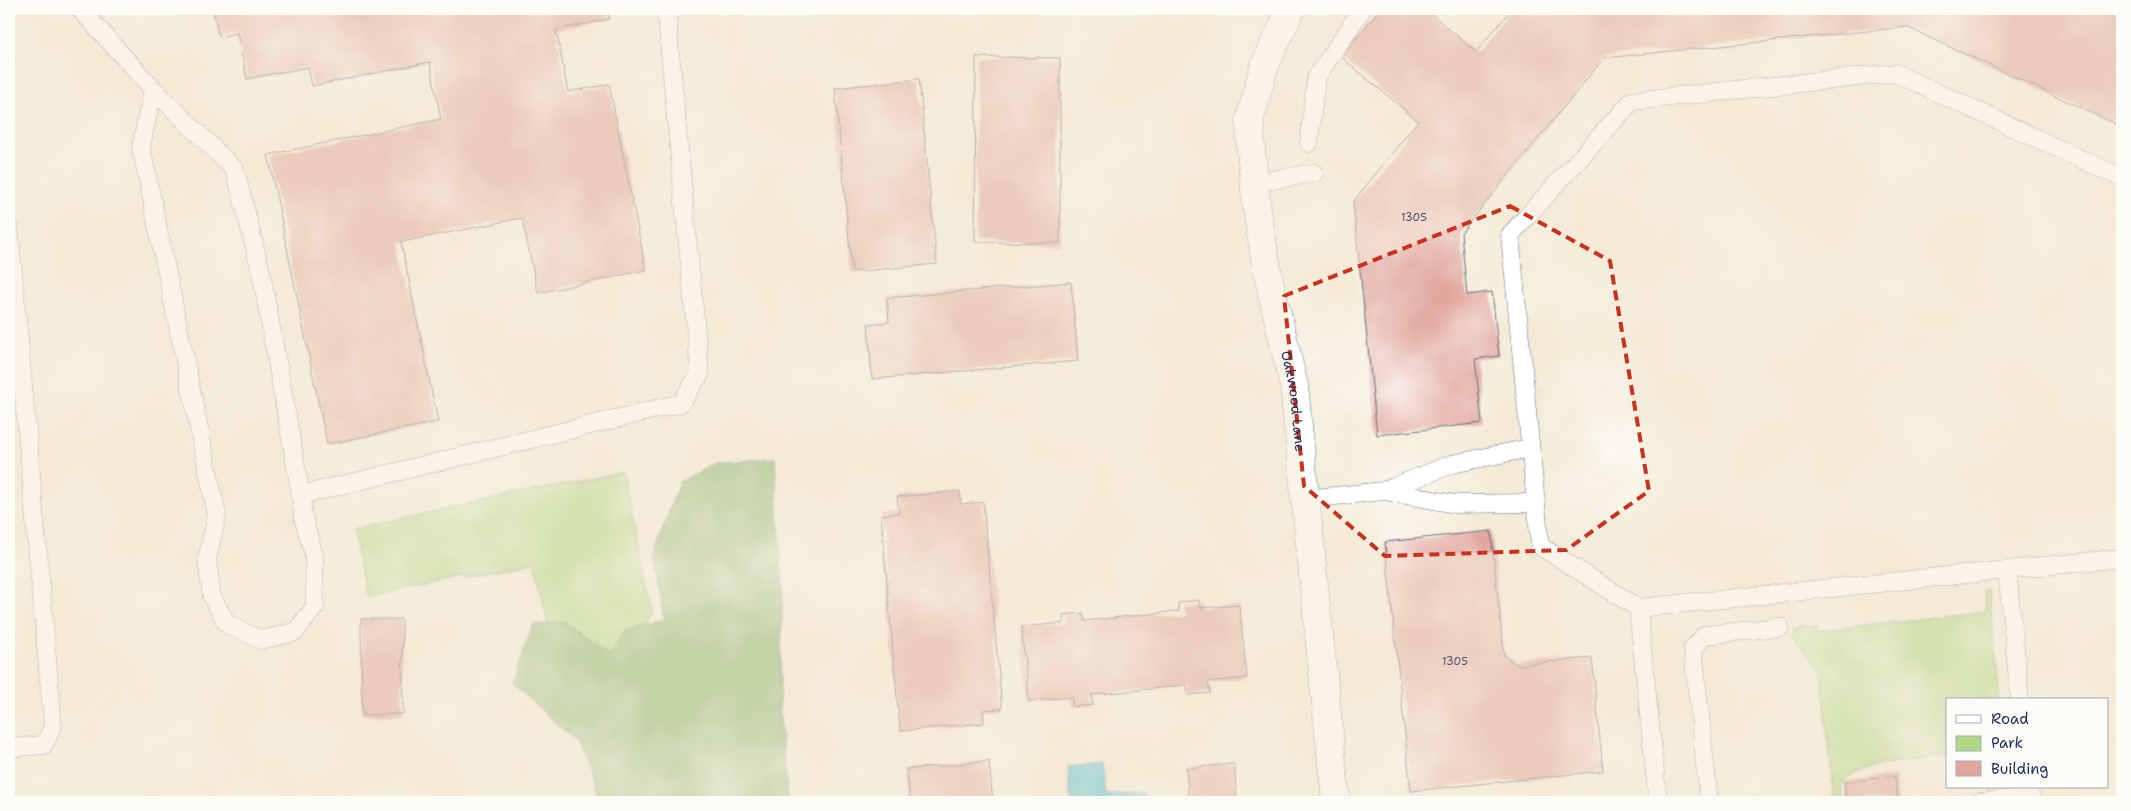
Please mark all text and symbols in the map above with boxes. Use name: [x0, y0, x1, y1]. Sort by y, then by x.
house number: 1305: [1401, 210, 1427, 225]
street label: Oakwood Lane: [1277, 349, 1310, 453]
house number: 1305: [1442, 654, 1468, 669]
legend: [1946, 698, 2108, 788]
text: Road: [1991, 709, 2029, 729]
text: Park: [1991, 733, 2023, 753]
text: Building: [1991, 759, 2048, 779]

